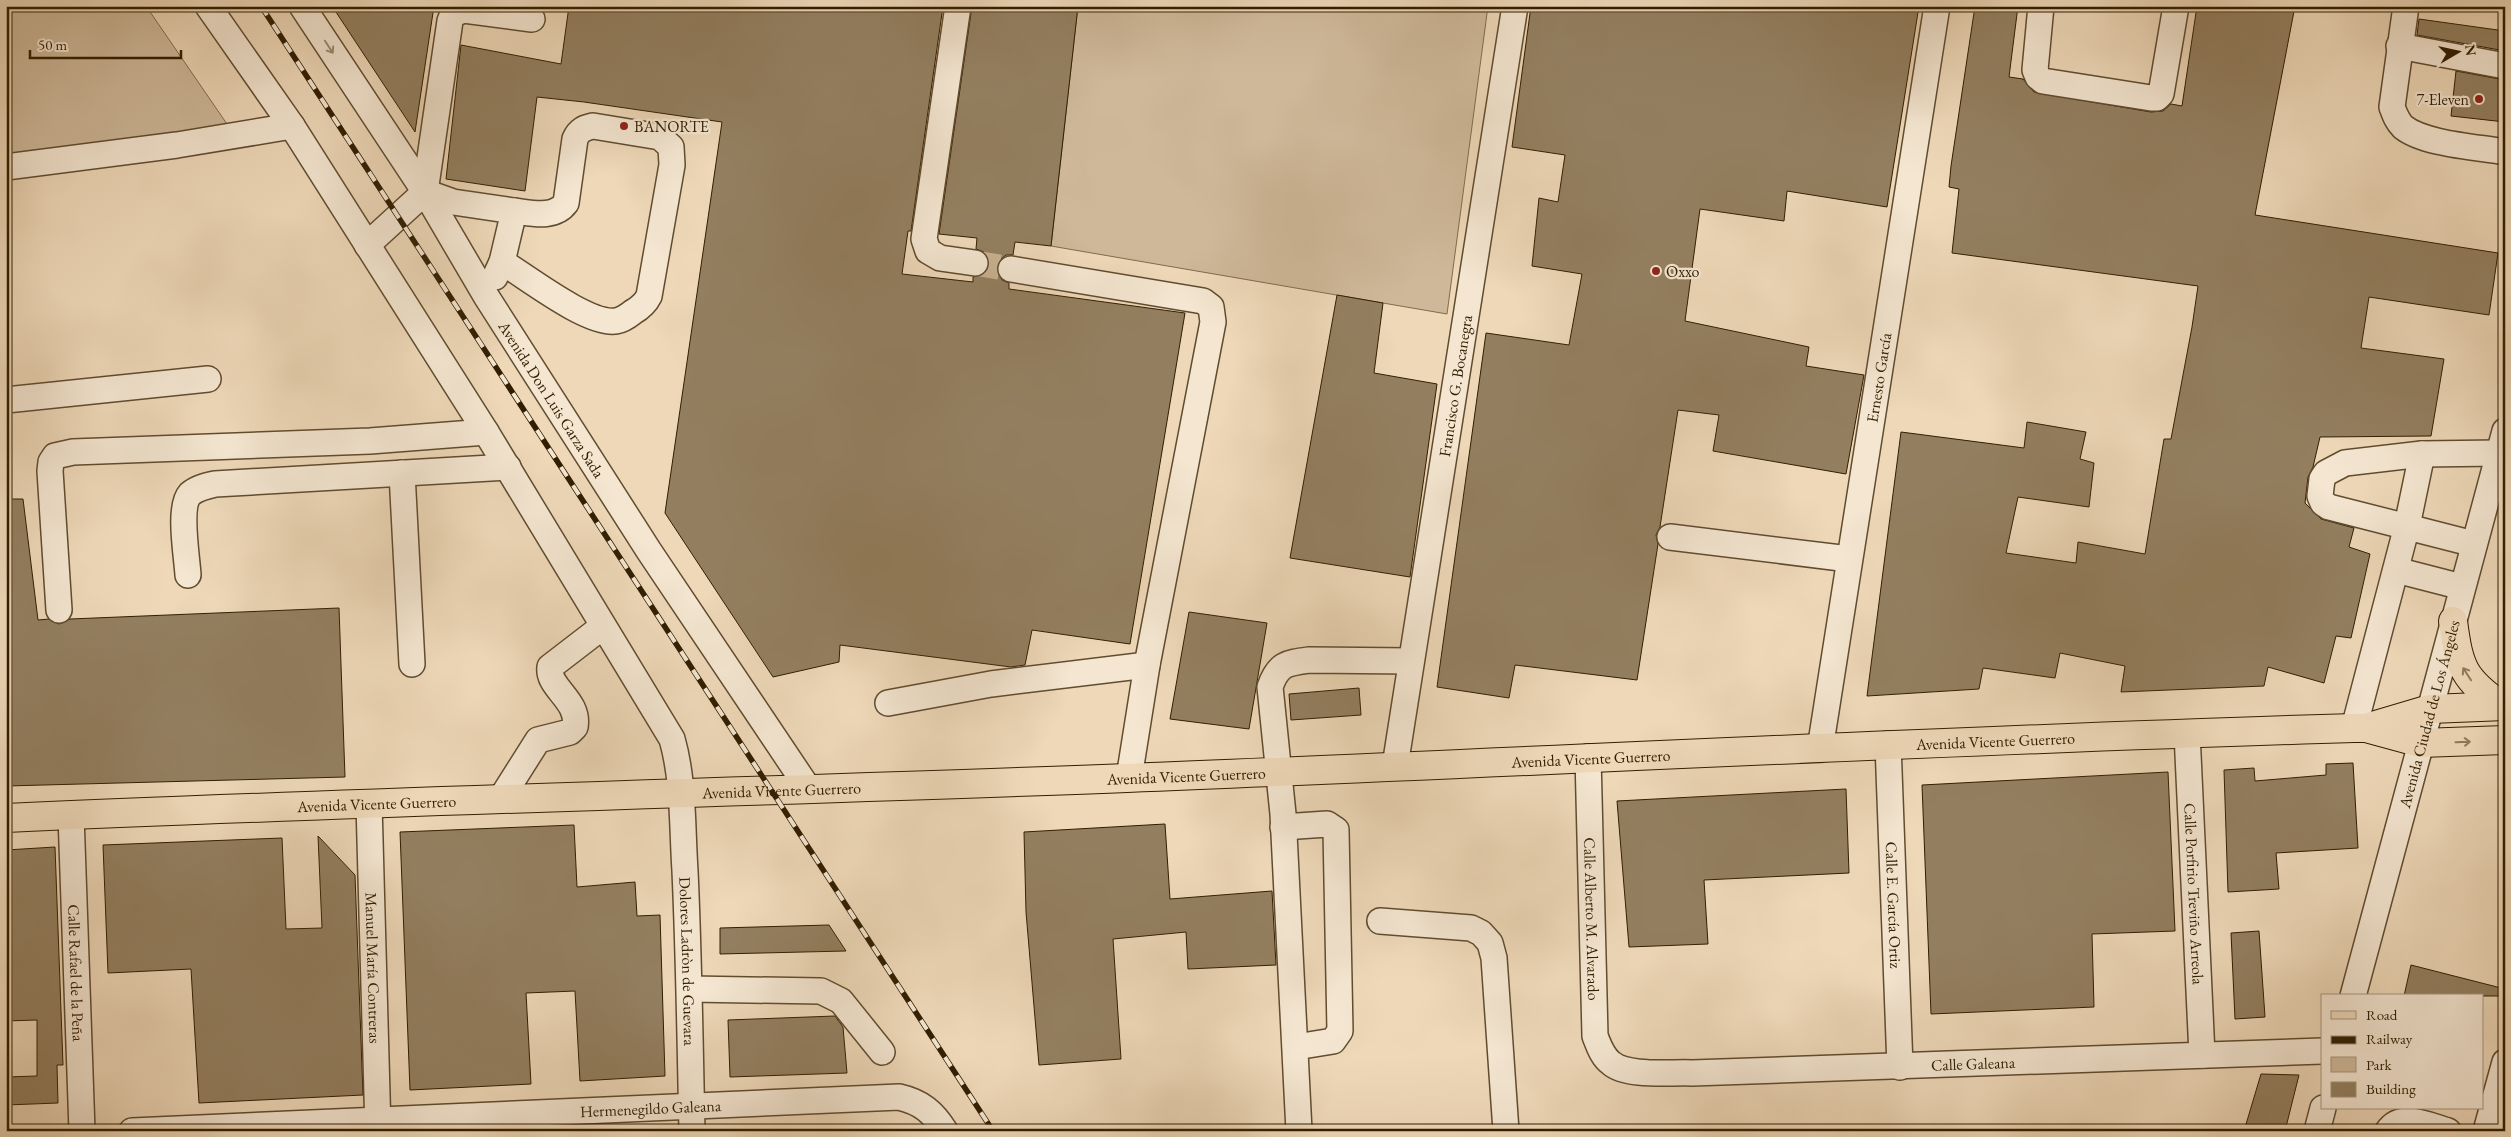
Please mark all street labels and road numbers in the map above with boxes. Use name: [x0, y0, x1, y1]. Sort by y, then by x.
street label: Francisco G. Bocanegra: [1433, 313, 1477, 458]
street label: Avenida Don Luis Garza Sada: [494, 316, 610, 482]
street label: Ernesto García: [1861, 331, 1896, 424]
street label: Avenida Ciudad de Los Ángeles: [2393, 618, 2464, 811]
street label: Avenida Vicente Guerrero: [1914, 727, 2076, 754]
street label: Avenida Vicente Guerrero: [1510, 744, 1671, 772]
street label: Avenida Vicente Guerrero: [1105, 762, 1266, 789]
street label: Avenida Vicente Guerrero: [701, 777, 861, 803]
street label: Avenida Vicente Guerrero: [296, 790, 457, 817]
street label: Calle Porfirio Treviño Arreola: [2180, 802, 2209, 986]
street label: Calle Alberto M. Alvarado: [1580, 837, 1605, 1001]
street label: Calle E. García Ortiz: [1881, 841, 1907, 969]
street label: Dolores Ladròn de Guevara: [675, 876, 701, 1047]
street label: Manuel María Contreras: [361, 892, 386, 1044]
street label: Calle Rafael de la Peña: [64, 904, 89, 1042]
street label: Calle Galeana: [1931, 1051, 2016, 1075]
street label: Hermenegildo Galeana: [579, 1094, 722, 1122]

